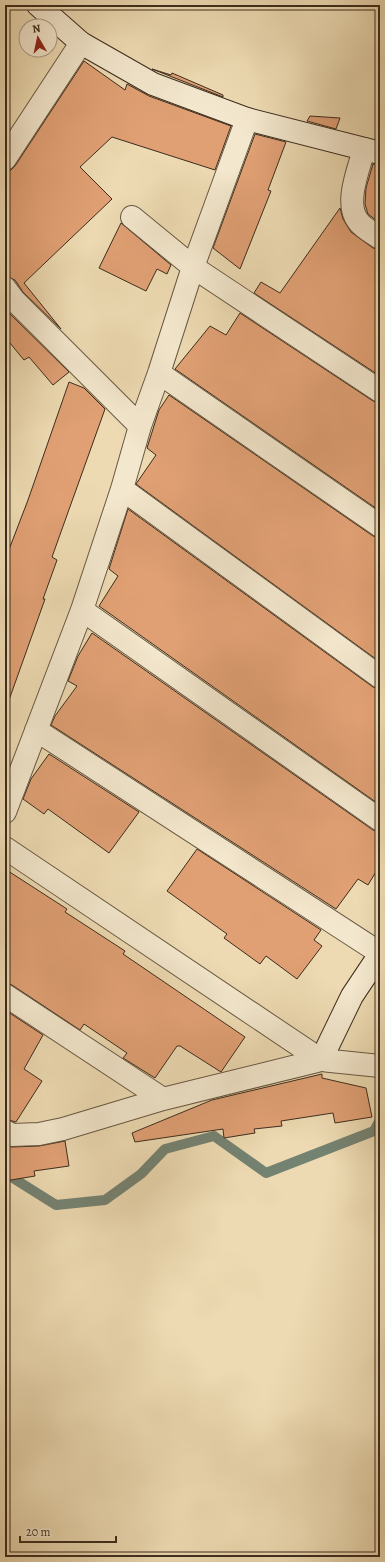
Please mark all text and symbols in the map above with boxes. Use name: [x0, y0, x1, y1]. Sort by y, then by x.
north arrow: [18, 18, 58, 58]
text: N: [31, 21, 42, 37]
scale bar: [20, 1518, 116, 1544]
text: 20 m: [26, 1524, 50, 1540]

